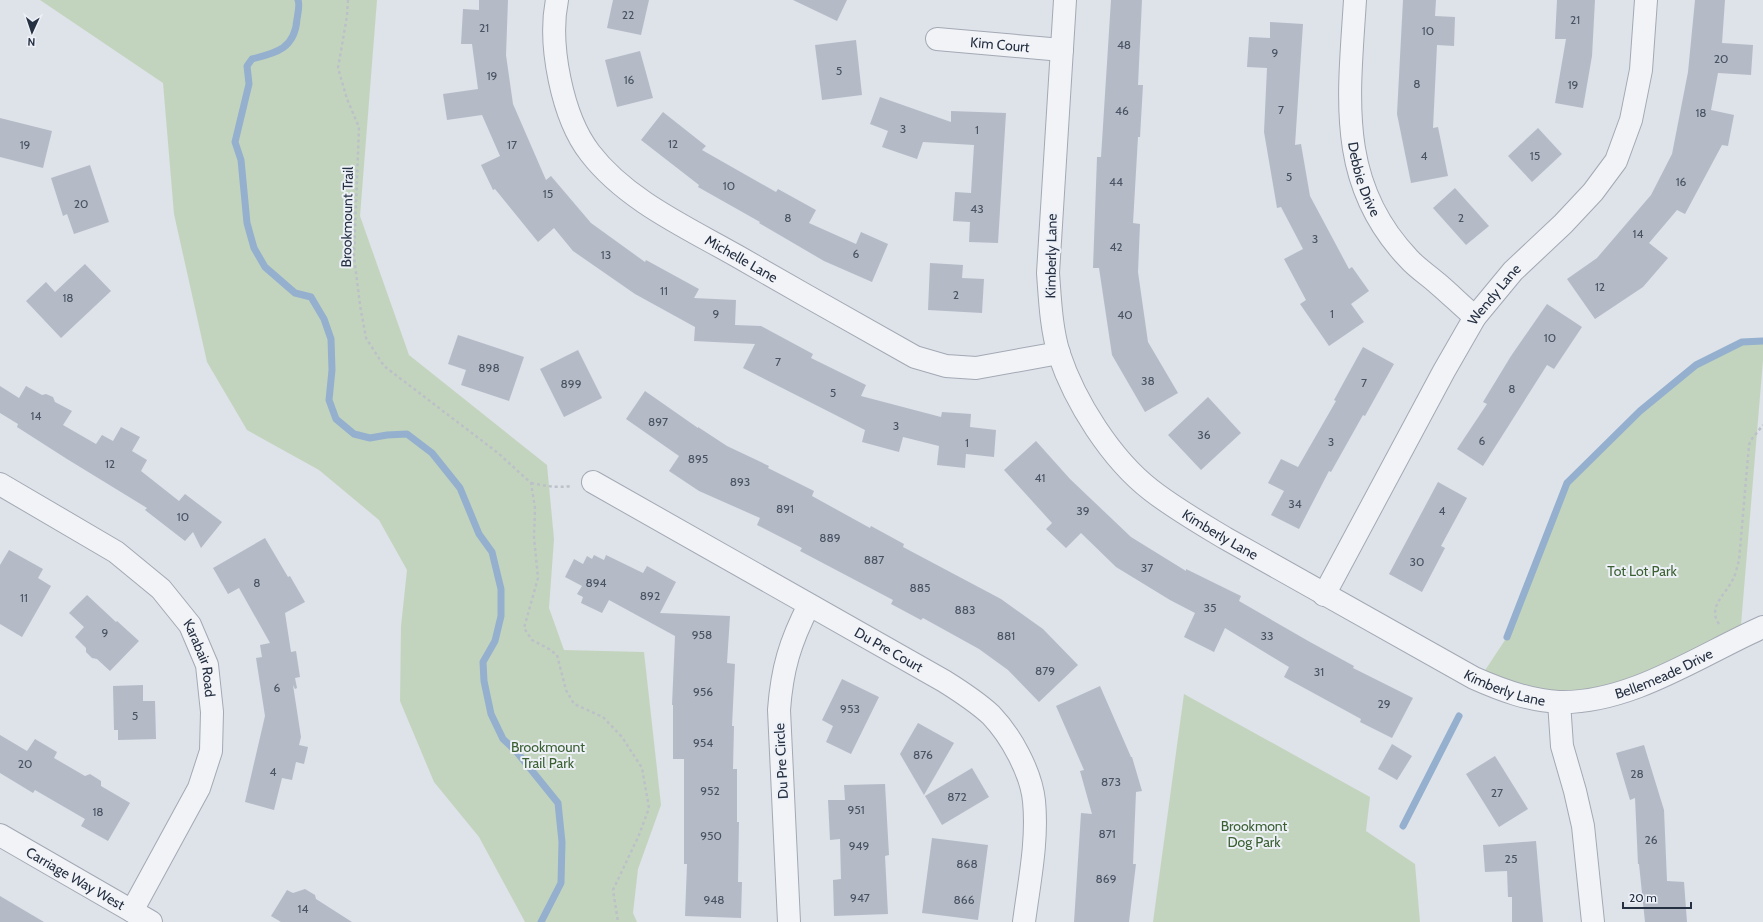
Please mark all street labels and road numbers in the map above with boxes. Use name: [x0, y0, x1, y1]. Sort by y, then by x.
street label: Kim Court: [969, 33, 1030, 56]
street label: Debbie Drive: [1344, 141, 1384, 220]
street label: Brookmount Trail: [337, 166, 357, 267]
street label: Kimberly Lane: [1041, 213, 1061, 299]
street label: Michelle Lane: [702, 231, 781, 286]
street label: Wendy Lane: [1463, 260, 1524, 328]
street label: Kimberly Lane: [1179, 505, 1261, 564]
street label: Karabair Road: [180, 615, 219, 698]
street label: Du Pre Court: [851, 623, 926, 676]
street label: Bellemeade Drive: [1613, 644, 1716, 703]
street label: Kimberly Lane: [1461, 665, 1547, 710]
street label: Du Pre Circle: [770, 723, 792, 799]
street label: Carriage Way West: [23, 843, 128, 914]

